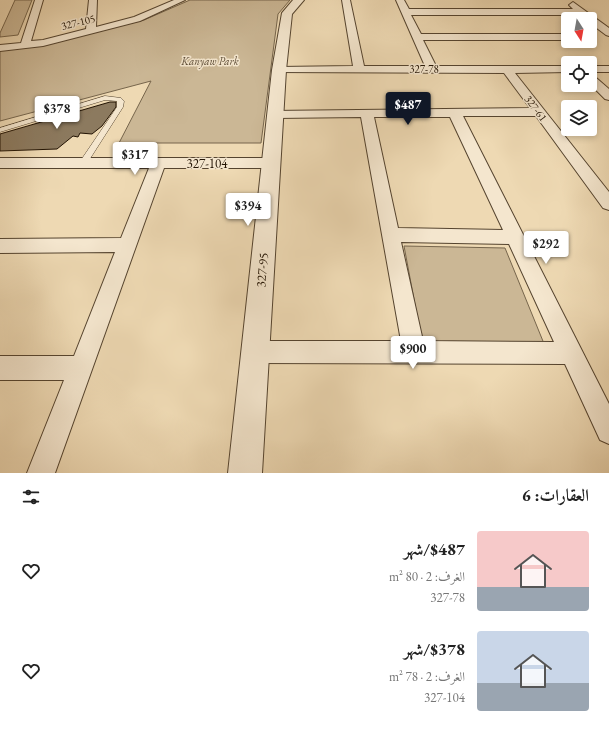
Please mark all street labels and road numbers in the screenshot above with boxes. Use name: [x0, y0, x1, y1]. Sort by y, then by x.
street label: 327-105: [59, 11, 97, 33]
street label: 327-78: [409, 62, 439, 76]
street label: 327-61: [522, 92, 550, 124]
street label: 327-104: [186, 155, 228, 172]
street label: 327-95: [252, 252, 272, 288]

